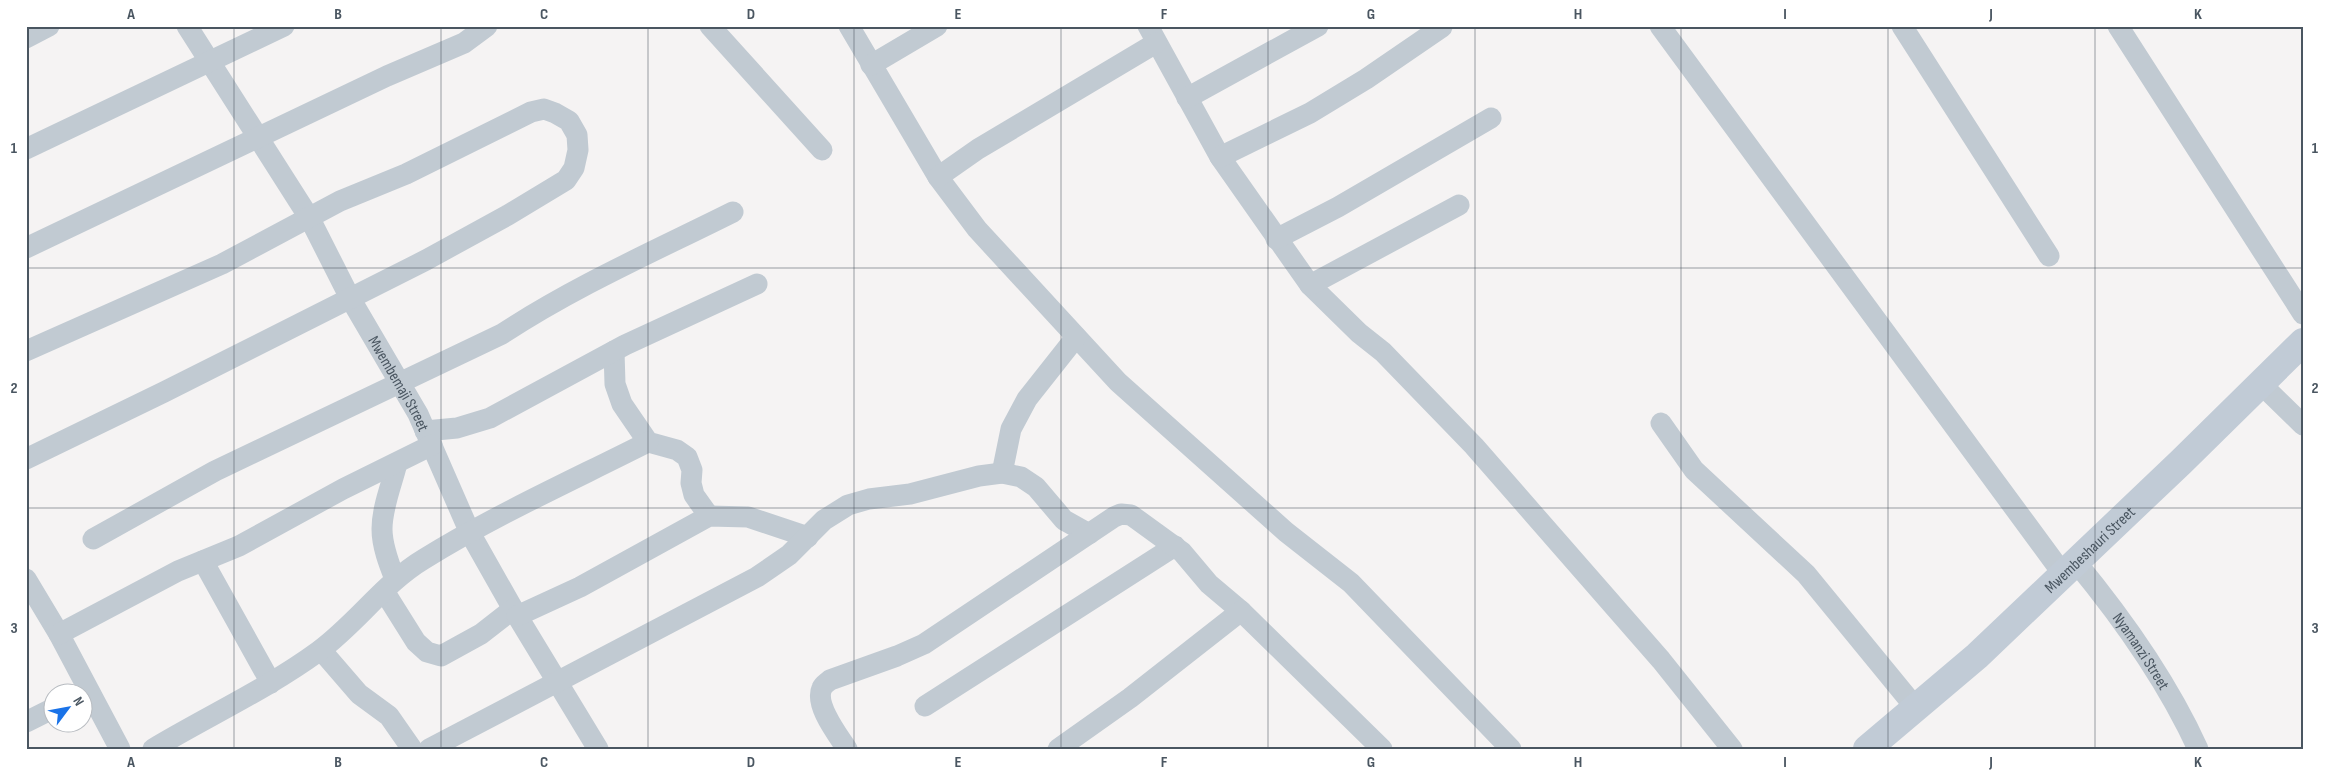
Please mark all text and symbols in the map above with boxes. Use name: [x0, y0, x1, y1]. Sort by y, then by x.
text: A: [126, 5, 135, 24]
text: B: [334, 5, 342, 24]
text: C: [540, 5, 548, 24]
text: D: [747, 5, 755, 24]
text: E: [955, 5, 962, 24]
text: F: [1161, 5, 1168, 24]
text: G: [1367, 5, 1375, 24]
text: H: [1574, 5, 1582, 24]
text: I: [1783, 5, 1787, 24]
text: J: [1988, 5, 1993, 24]
text: K: [2194, 5, 2202, 24]
text: 1: [11, 139, 18, 158]
text: 1: [2312, 139, 2319, 158]
street label: Mwembemaji Street: [363, 333, 432, 435]
text: 2: [10, 379, 18, 398]
text: 2: [2311, 379, 2319, 398]
street label: Mwembeshauri Street: [2041, 503, 2140, 598]
street label: Nyamanzi Street: [2108, 609, 2173, 694]
text: 3: [10, 619, 18, 638]
text: 3: [2311, 619, 2319, 638]
north arrow: [42, 682, 92, 732]
text: N: [69, 694, 88, 709]
text: A: [126, 753, 135, 772]
text: B: [334, 753, 342, 772]
text: C: [540, 753, 548, 772]
text: D: [747, 753, 755, 772]
text: E: [955, 753, 962, 772]
text: F: [1161, 753, 1168, 772]
text: G: [1367, 753, 1375, 772]
text: H: [1574, 753, 1582, 772]
text: I: [1783, 753, 1787, 772]
text: J: [1988, 753, 1993, 772]
text: K: [2194, 753, 2202, 772]

